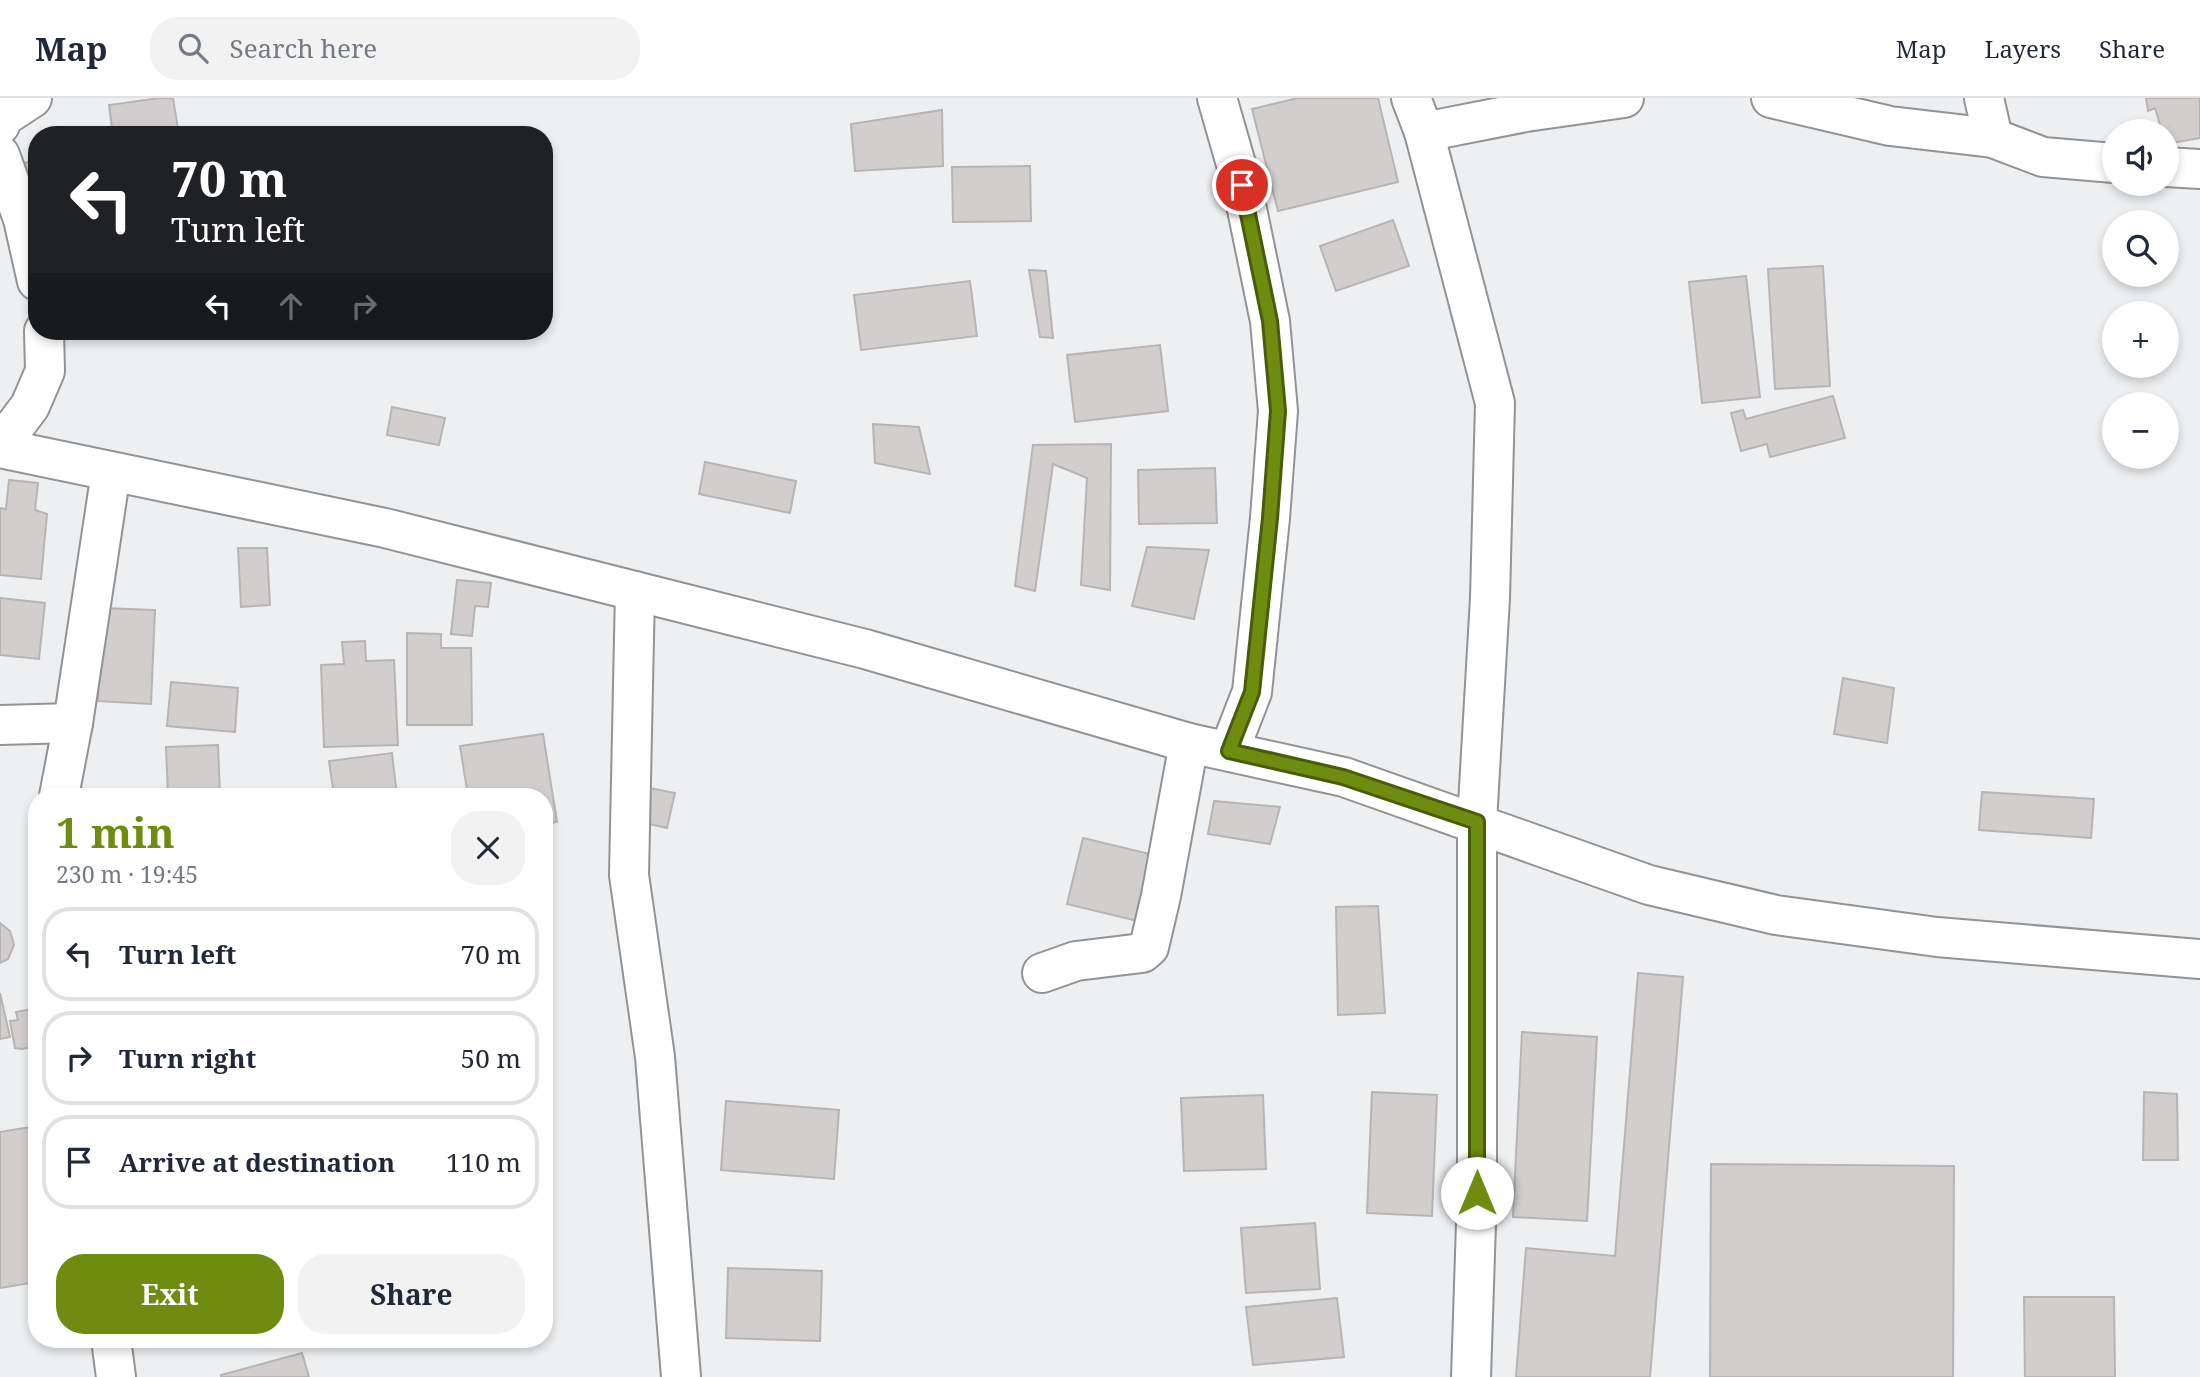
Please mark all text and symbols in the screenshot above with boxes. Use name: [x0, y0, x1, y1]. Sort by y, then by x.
search box: [150, 17, 640, 80]
text: Map: [35, 26, 108, 71]
icon: search: [174, 29, 212, 67]
text: Search here: [230, 30, 377, 66]
text: Map: [1896, 32, 1947, 65]
text: Layers: [1985, 32, 2061, 65]
text: Share: [2099, 32, 2165, 65]
map controls: [2102, 119, 2179, 469]
button: sound: [2102, 119, 2179, 196]
text: 70 m: [171, 145, 287, 211]
icon: left: [56, 154, 147, 245]
pin: [1212, 155, 1272, 215]
icon: arrive: [1223, 166, 1261, 204]
text: Turn left: [171, 208, 305, 251]
button: search: [2102, 210, 2179, 287]
icon: left: [199, 287, 237, 325]
icon: ahead: [272, 287, 310, 325]
icon: right: [345, 287, 383, 325]
button: +: [2102, 301, 2179, 378]
button: −: [2102, 392, 2179, 469]
text: 1 min: [56, 803, 175, 860]
button: close: [451, 811, 525, 885]
text: 230 m · 19:45: [56, 858, 198, 890]
icon: left: [60, 935, 98, 973]
text: Turn left: [119, 936, 236, 972]
text: 70 m: [461, 936, 521, 972]
icon: right: [60, 1039, 98, 1077]
text: Turn right: [119, 1040, 256, 1076]
text: 50 m: [461, 1040, 521, 1076]
icon: arrive: [60, 1143, 98, 1181]
text: Arrive at destination: [119, 1144, 395, 1180]
text: 110 m: [446, 1144, 521, 1180]
position arrow: [1440, 1156, 1514, 1230]
button: Exit: [56, 1254, 284, 1334]
button: Share: [298, 1254, 525, 1334]

